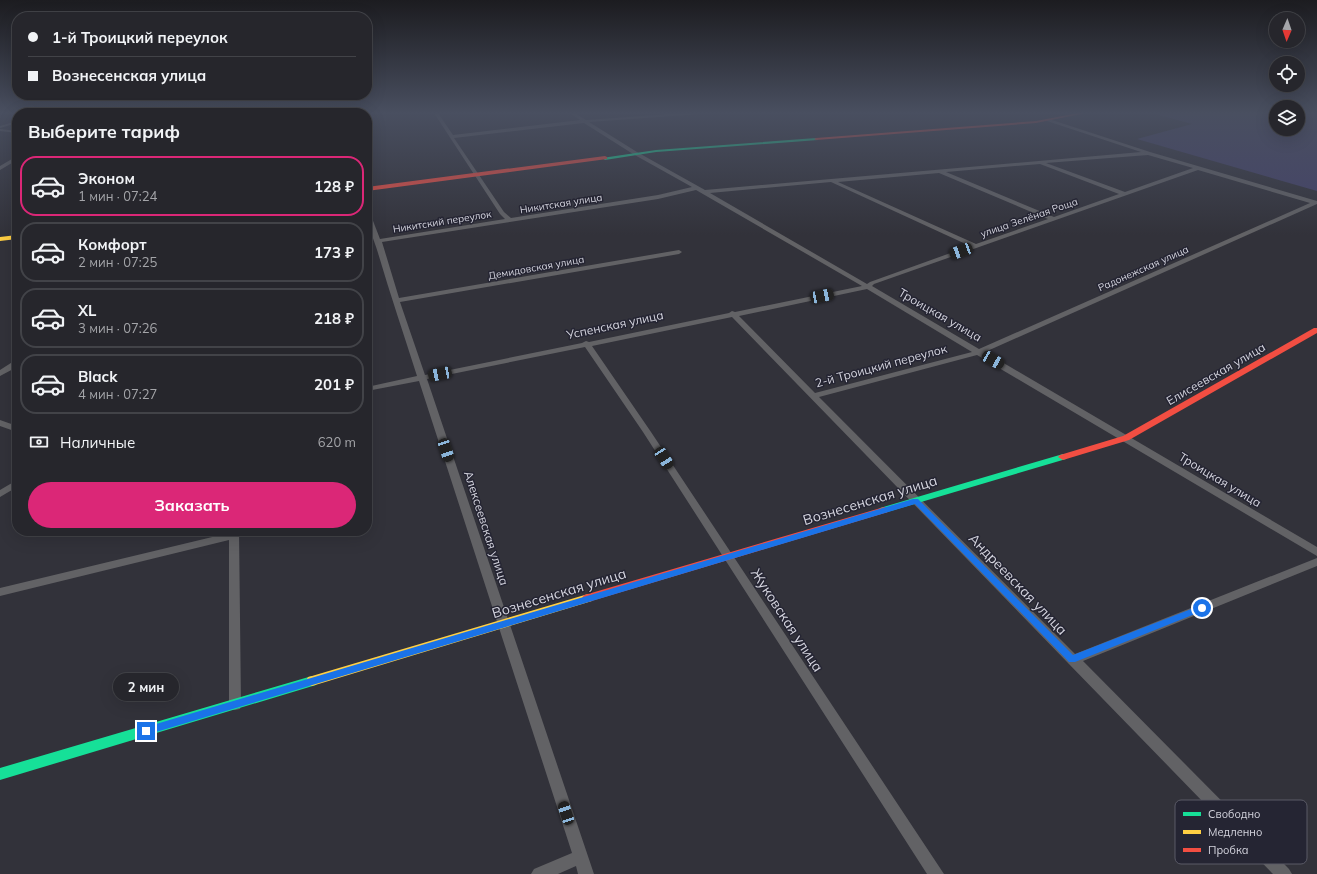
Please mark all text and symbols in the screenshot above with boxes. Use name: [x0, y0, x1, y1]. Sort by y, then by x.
north arrow: [1269, 12, 1305, 48]
map controls: [1269, 12, 1305, 136]
text: 1-й Троицкий переулок: [52, 28, 228, 47]
button: locate: [1269, 56, 1305, 92]
text: Вознесенская улица: [52, 66, 206, 85]
button: layers: [1269, 100, 1305, 136]
text: Выберите тариф: [28, 120, 180, 143]
icon: car: [30, 168, 66, 204]
text: Эконом: [78, 169, 135, 188]
text: 128 ₽: [314, 177, 354, 196]
text: 1 мин · 07:24: [78, 188, 157, 204]
street label: Никитская улица: [519, 191, 603, 216]
street label: улица Зелёная Роща: [979, 195, 1080, 240]
street label: Никитский переулок: [392, 207, 493, 236]
icon: car: [30, 234, 66, 270]
text: Комфорт: [78, 235, 147, 254]
car: [948, 241, 974, 261]
text: 173 ₽: [314, 243, 354, 262]
street label: Радонежская улица: [1096, 243, 1191, 294]
street label: Демидовская улица: [487, 253, 585, 282]
text: 2 мин · 07:25: [78, 254, 157, 270]
street label: Троицкая улица: [896, 285, 985, 344]
car: [809, 288, 835, 304]
icon: car: [30, 300, 66, 336]
text: XL: [78, 301, 96, 320]
street label: Успенская улица: [564, 307, 665, 342]
text: 218 ₽: [314, 309, 354, 328]
text: 3 мин · 07:26: [78, 320, 157, 336]
street label: Елисеевская улица: [1164, 339, 1268, 408]
street label: 2-й Троицкий переулок: [813, 341, 949, 390]
car: [980, 349, 1006, 371]
icon: car: [30, 366, 66, 402]
car: [427, 366, 453, 382]
text: Black: [78, 367, 117, 386]
text: 201 ₽: [314, 375, 354, 394]
text: 4 мин · 07:27: [78, 386, 157, 402]
icon: cash: [28, 431, 50, 453]
text: Наличные: [60, 433, 135, 452]
text: 620 m: [318, 434, 356, 450]
car: [437, 437, 455, 463]
car: [652, 445, 676, 471]
street label: Троицкая улица: [1176, 449, 1264, 510]
street label: Алексеевская улица: [461, 469, 512, 587]
street label: Вознесенская улица: [801, 471, 939, 529]
button: Заказать: [28, 482, 356, 528]
street label: Андреевская улица: [965, 529, 1071, 639]
street label: Вознесенская улица: [490, 564, 628, 622]
street label: Жуковская улица: [747, 565, 827, 675]
route start: [1193, 599, 1211, 617]
callout: 2 мин: [113, 673, 179, 701]
text: 2 мин: [128, 679, 164, 695]
route end: [137, 722, 155, 740]
car: [557, 800, 575, 826]
legend: [1175, 800, 1307, 864]
text: Свободно: [1208, 807, 1261, 821]
text: Медленно: [1208, 825, 1262, 839]
text: Пробка: [1208, 843, 1249, 857]

